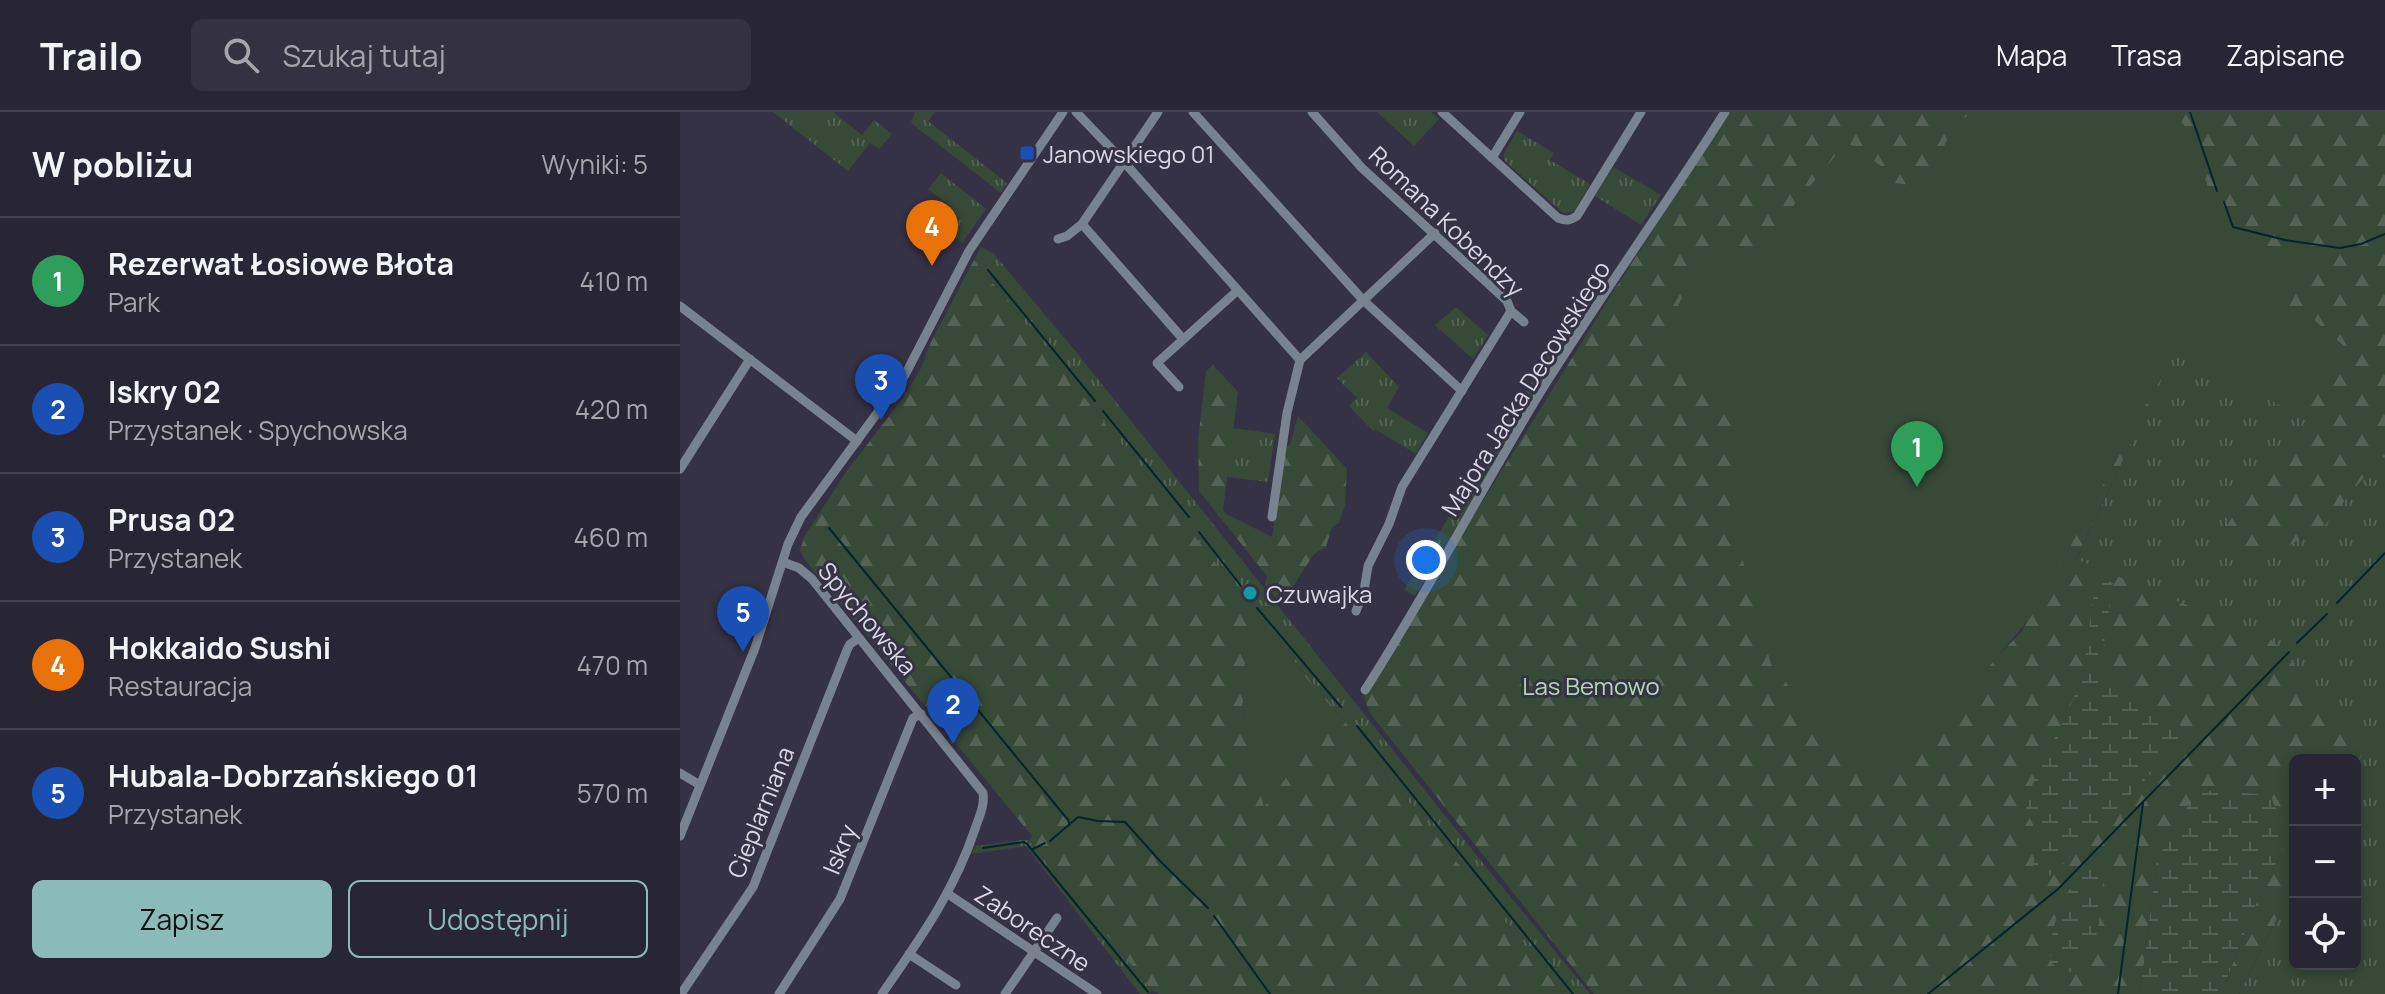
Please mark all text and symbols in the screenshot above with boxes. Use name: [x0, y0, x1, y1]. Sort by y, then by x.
search box: [191, 19, 751, 91]
text: Trailo: [40, 29, 143, 81]
icon: search: [219, 33, 263, 77]
text: Szukaj tutaj: [283, 35, 446, 76]
text: Mapa: [1996, 36, 2067, 74]
text: Trasa: [2111, 36, 2182, 74]
text: Zapisane: [2226, 36, 2345, 74]
place label: Janowskiego 01: [1043, 137, 1215, 170]
street label: Romana Kobendzy: [1362, 138, 1532, 304]
text: W pobliżu: [32, 141, 193, 187]
marker: Janowskiego 01: [1018, 144, 1036, 162]
text: Wyniki: 5: [541, 146, 648, 182]
pin: 4: [906, 200, 958, 266]
text: Rezerwat Łosiowe Błota: [108, 243, 454, 284]
street label: Majora Jacka Decowskiego: [1433, 254, 1617, 522]
text: 1: [52, 263, 64, 299]
text: 410 m: [579, 263, 648, 299]
text: Park: [108, 284, 160, 320]
pin: 3: [855, 354, 907, 420]
text: Iskry 02: [108, 371, 221, 412]
text: 2: [50, 391, 66, 427]
text: 420 m: [575, 391, 648, 427]
text: Przystanek · Spychowska: [108, 412, 408, 448]
pin: 1: [1891, 421, 1943, 487]
text: Prusa 02: [108, 499, 235, 540]
text: 3: [50, 519, 66, 555]
text: 460 m: [573, 519, 648, 555]
text: Przystanek: [108, 540, 242, 576]
your location: [1406, 540, 1446, 580]
street label: Spychowska: [811, 555, 925, 681]
place label: Czuwajka: [1266, 577, 1372, 610]
marker: Czuwajka: [1241, 584, 1259, 602]
pin: 5: [717, 586, 769, 652]
text: Hokkaido Sushi: [108, 627, 331, 668]
text: 4: [50, 647, 66, 683]
text: 470 m: [577, 647, 648, 683]
text: Restauracja: [108, 668, 252, 704]
park label: Las Bemowo: [1522, 669, 1660, 702]
pin: 2: [927, 678, 979, 744]
street label: Cieplarniana: [719, 741, 801, 883]
map controls: [2289, 754, 2361, 970]
button: +: [2289, 754, 2361, 826]
text: Hubala-Dobrzańskiego 01: [108, 755, 478, 796]
text: 5: [50, 775, 66, 811]
text: 570 m: [577, 775, 648, 811]
text: Przystanek: [108, 796, 242, 832]
street label: Iskry: [814, 819, 864, 879]
button: −: [2289, 826, 2361, 898]
street label: Zaboreczne: [969, 877, 1097, 979]
button: Zapisz: [32, 880, 332, 958]
button: Udostępnij: [348, 880, 648, 958]
button: locate: [2289, 898, 2361, 970]

